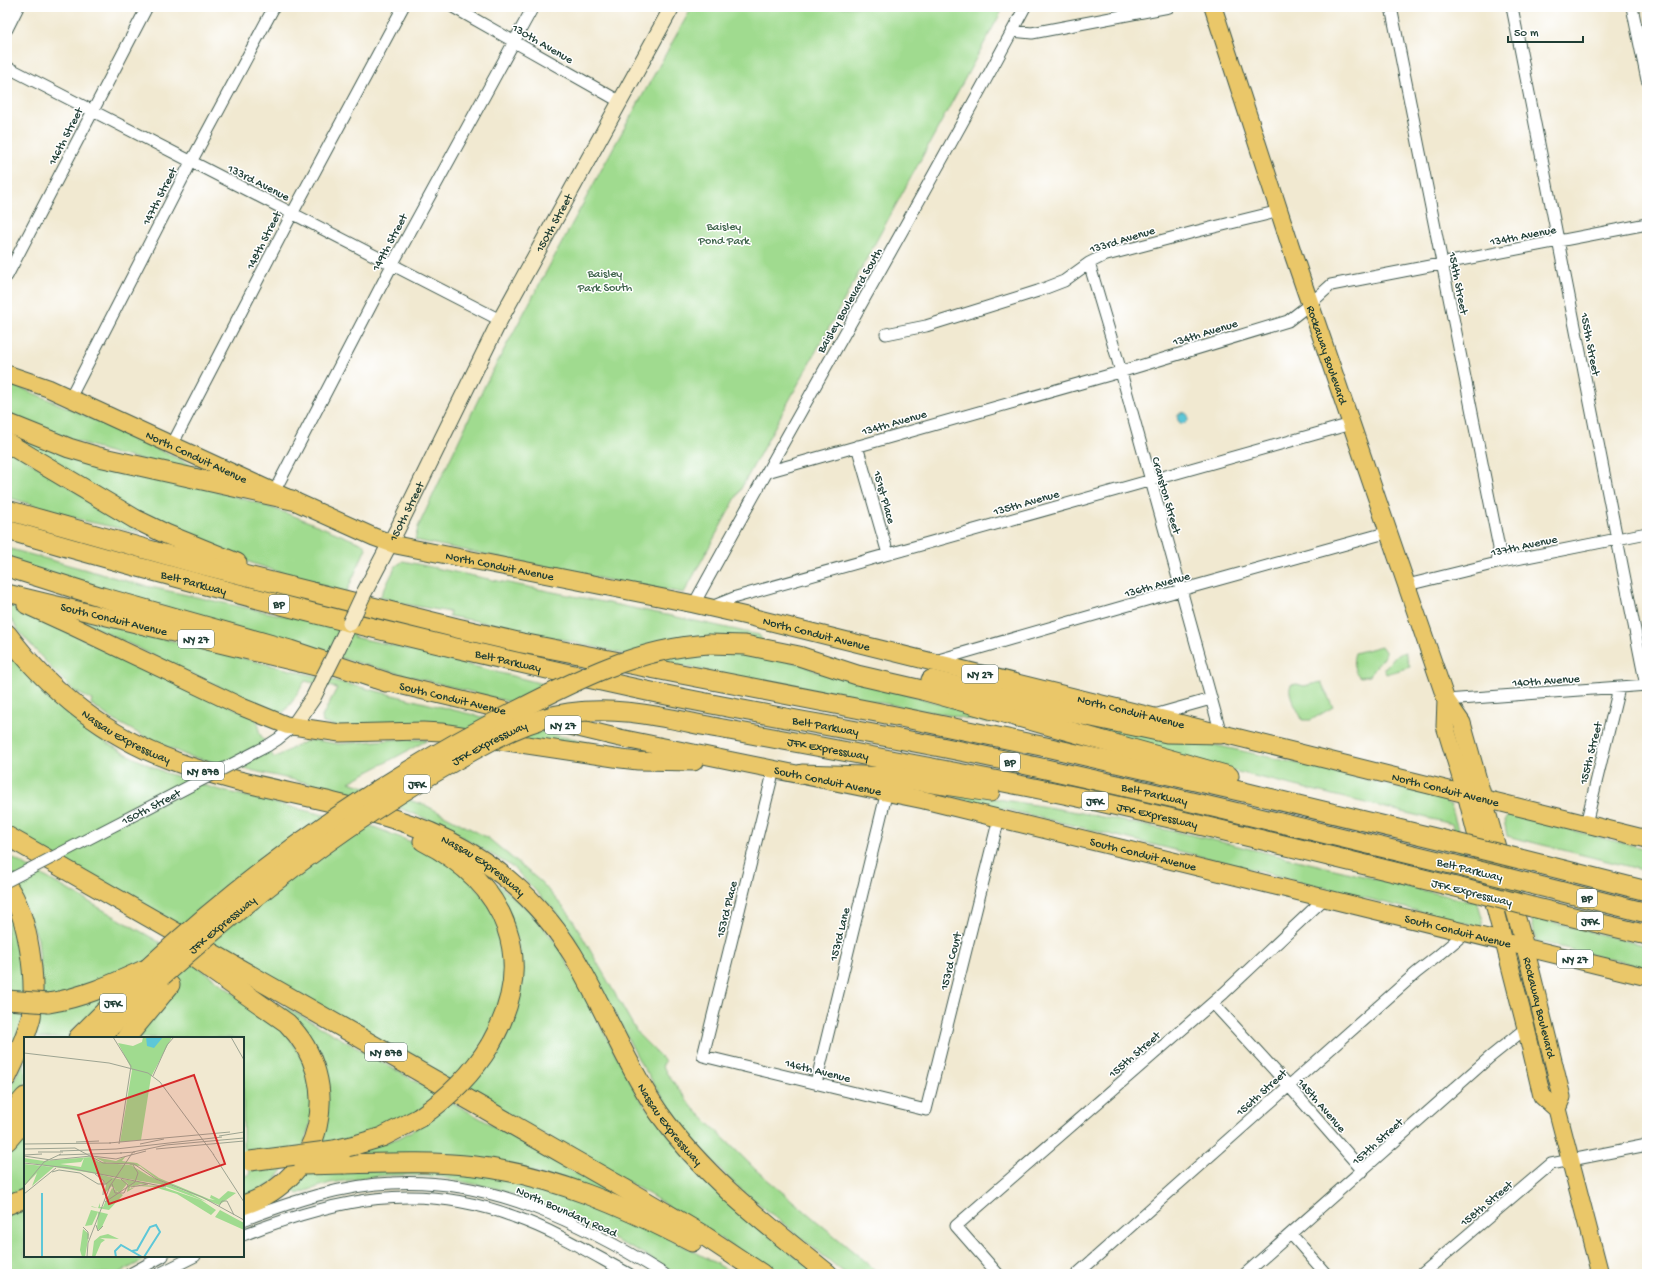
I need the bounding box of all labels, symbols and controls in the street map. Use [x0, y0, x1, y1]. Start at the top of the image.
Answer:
scale bar [1508, 18, 1583, 44]
street label: 130th Avenue [508, 21, 576, 68]
text: 50 m [1514, 27, 1539, 41]
street label: 146th Street [46, 105, 88, 169]
street label: 133rd Avenue [224, 162, 292, 206]
street label: 147th Street [140, 165, 182, 229]
street label: 150th Street [533, 191, 577, 256]
street label: 148th Street [244, 209, 286, 273]
street label: 149th Street [369, 211, 412, 275]
park label: Baisley Pond Park [697, 221, 751, 249]
street label: 133rd Avenue [1087, 224, 1158, 258]
street label: 134th Avenue [1488, 224, 1558, 250]
street label: Baisley Boulevard South [814, 245, 887, 357]
street label: 154th Street [1444, 250, 1470, 317]
park label: Baisley Park South [577, 268, 633, 296]
street label: Rockaway Boulevard [1302, 304, 1349, 407]
street label: 155th Street [1576, 311, 1602, 378]
street label: 134th Avenue [1171, 317, 1240, 351]
street label: 134th Avenue [859, 408, 929, 440]
street label: North Conduit Avenue [143, 429, 250, 488]
street label: Cranston Street [1147, 456, 1183, 537]
street label: 151st Place [869, 469, 898, 526]
street label: 150th Street [387, 479, 429, 545]
street label: 135th Avenue [991, 488, 1062, 520]
street label: 137th Avenue [1489, 533, 1560, 561]
street label: North Conduit Avenue [444, 550, 556, 585]
street label: Belt Parkway [158, 568, 228, 600]
street label: 136th Avenue [1122, 570, 1193, 602]
road number: BP [269, 595, 289, 613]
street label: South Conduit Avenue [59, 601, 169, 640]
street label: North Conduit Avenue [761, 615, 872, 655]
road number: NY 27 [178, 630, 214, 648]
street label: Belt Parkway [472, 648, 542, 677]
road number: NY 27 [962, 665, 998, 683]
street label: 140th Avenue [1511, 673, 1581, 691]
street label: South Conduit Avenue [398, 680, 508, 720]
street label: North Conduit Avenue [1075, 693, 1187, 733]
street label: Nassau Expressway [78, 708, 172, 768]
street label: Belt Parkway [790, 714, 860, 740]
road number: NY 27 [545, 716, 581, 734]
street label: JFK Expressway [450, 720, 530, 770]
street label: 155th Street [1577, 720, 1607, 787]
street label: JFK Expressway [786, 736, 870, 765]
road number: BP [1000, 753, 1020, 771]
road number: NY 878 [182, 762, 224, 780]
street label: South Conduit Avenue [772, 765, 883, 800]
street label: North Conduit Avenue [1390, 771, 1501, 811]
road number: JFK [404, 775, 430, 793]
street label: Belt Parkway [1119, 781, 1189, 810]
street label: 150th Street [119, 787, 184, 830]
road number: JFK [1082, 792, 1108, 810]
street label: JFK Expressway [1115, 801, 1199, 833]
street label: Nassau Expressway [438, 833, 527, 900]
street label: South Conduit Avenue [1088, 836, 1198, 876]
street label: Belt Parkway [1434, 856, 1504, 886]
street label: JFK Expressway [1430, 877, 1513, 911]
street label: 153rd Place [714, 879, 742, 940]
road number: BP [1577, 889, 1597, 907]
street label: JFK Expressway [187, 894, 259, 958]
street label: 153rd Lane [827, 906, 855, 964]
road number: JFK [1577, 912, 1603, 930]
street label: South Conduit Avenue [1403, 913, 1513, 953]
street label: 153rd Court [938, 930, 966, 993]
road number: NY 27 [1557, 950, 1593, 968]
street label: Rockaway Boulevard [1519, 956, 1557, 1061]
road number: JFK [100, 994, 126, 1012]
street label: 155th Street [1106, 1029, 1165, 1082]
inset map [24, 1037, 244, 1257]
road number: NY 878 [365, 1043, 407, 1061]
street label: 146th Avenue [782, 1057, 852, 1087]
street label: 156th Street [1233, 1066, 1291, 1121]
street label: 145th Avenue [1293, 1076, 1348, 1137]
street label: Nassau Expressway [633, 1082, 704, 1170]
street label: 157th Street [1349, 1115, 1407, 1170]
street label: 158th Street [1458, 1178, 1517, 1231]
street label: North Boundary Road [514, 1184, 620, 1242]

